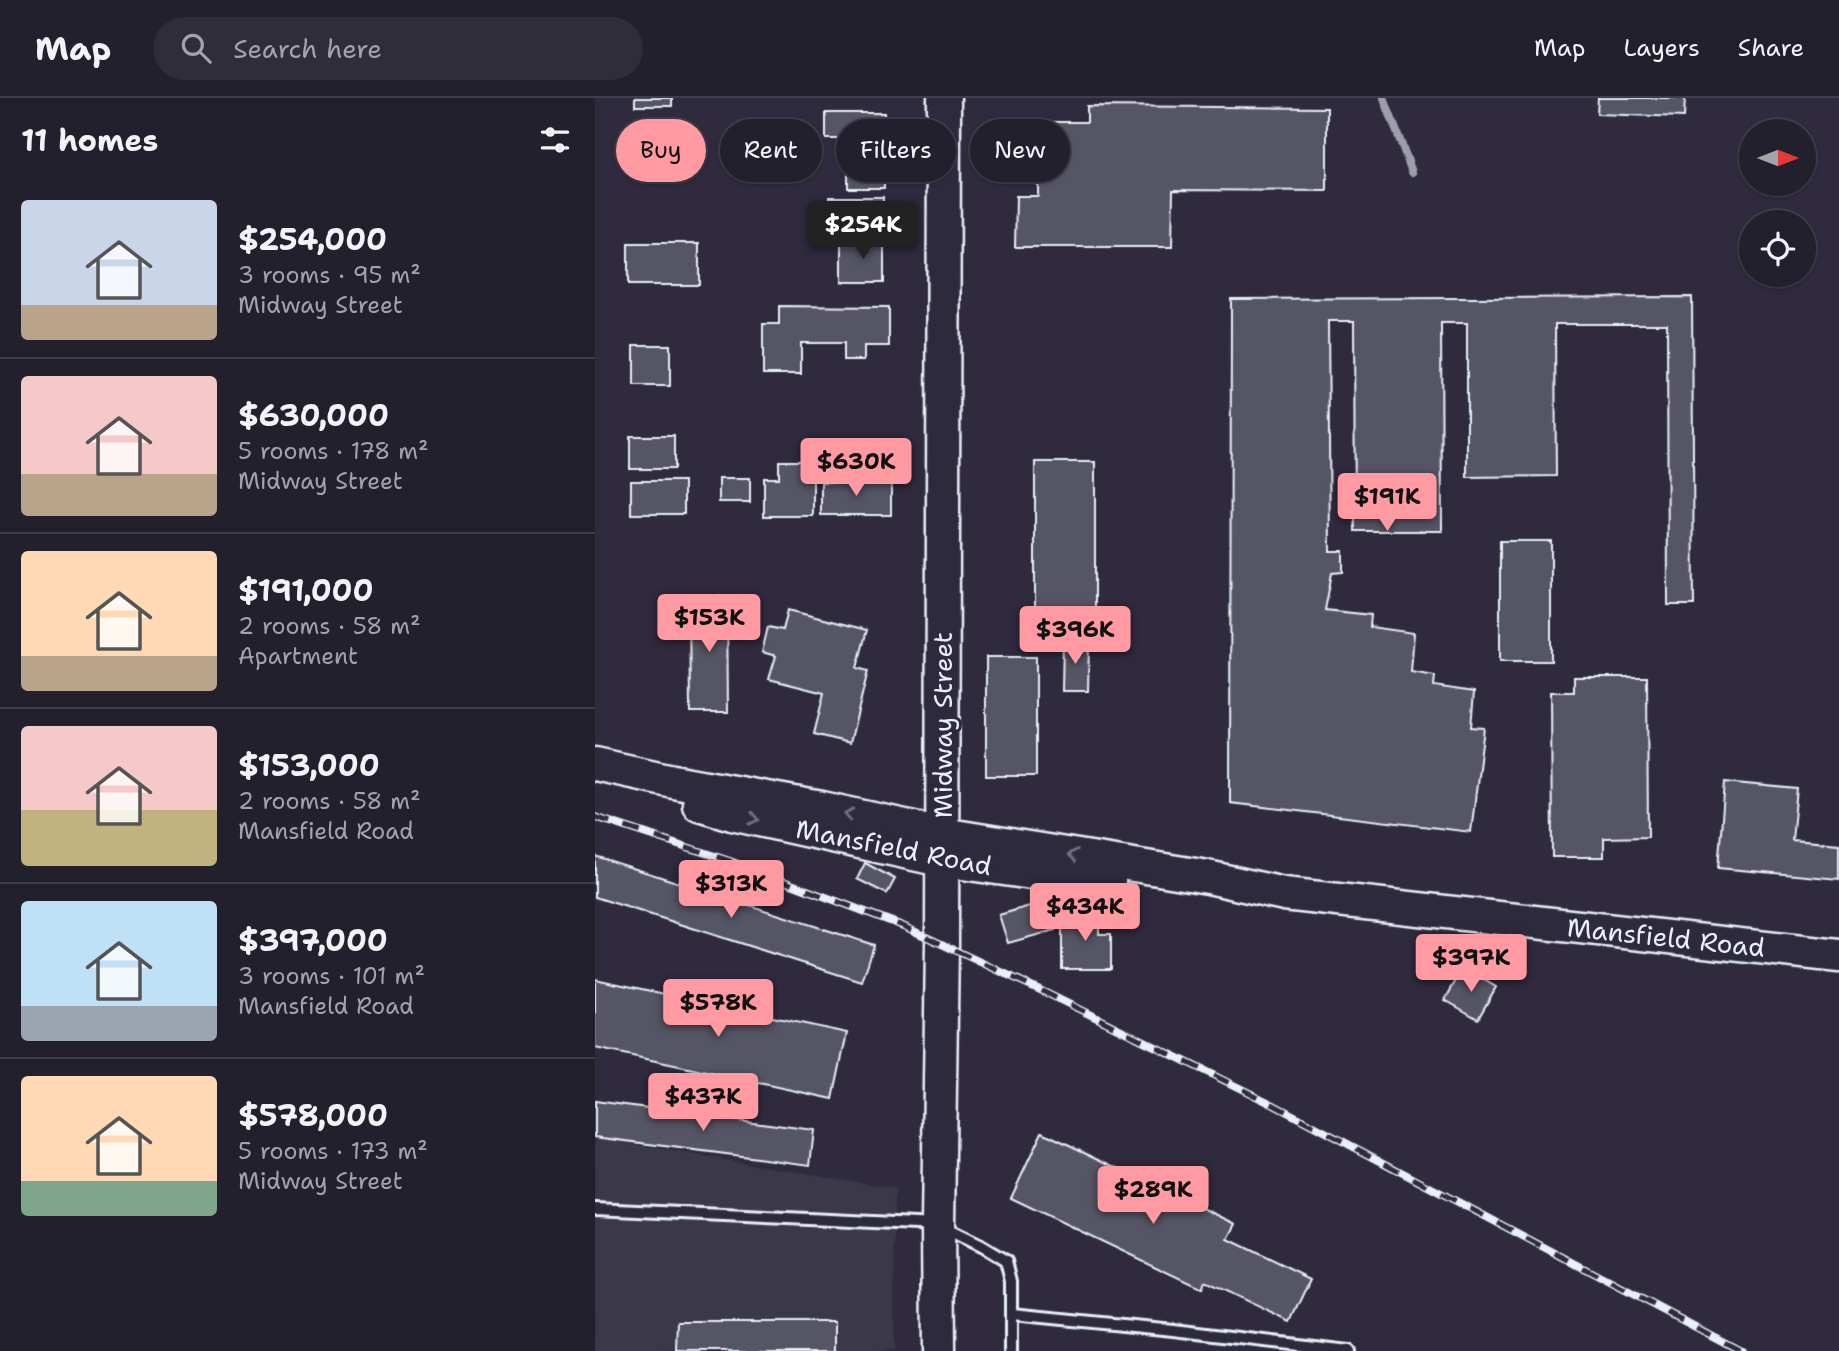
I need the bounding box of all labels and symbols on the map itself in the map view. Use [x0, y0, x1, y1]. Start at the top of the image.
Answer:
north arrow [1739, 119, 1817, 196]
pin: $254K [814, 202, 912, 261]
pin: $630K [807, 438, 905, 498]
pin: $191K [1338, 474, 1436, 533]
pin: $153K [660, 594, 758, 654]
pin: $396K [1026, 606, 1124, 666]
street label: Midway Street [925, 632, 960, 818]
one-way arrow [843, 807, 855, 822]
one-way arrow [748, 810, 760, 825]
street label: Mansfield Road [793, 811, 995, 883]
one-way arrow [1067, 848, 1078, 863]
pin: $313K [682, 860, 780, 920]
pin: $434K [1036, 884, 1134, 943]
street label: Mansfield Road [1565, 909, 1767, 965]
pin: $397K [1422, 934, 1520, 994]
pin: $578K [669, 979, 767, 1039]
pin: $437K [654, 1074, 752, 1133]
pin: $289K [1104, 1166, 1202, 1226]

